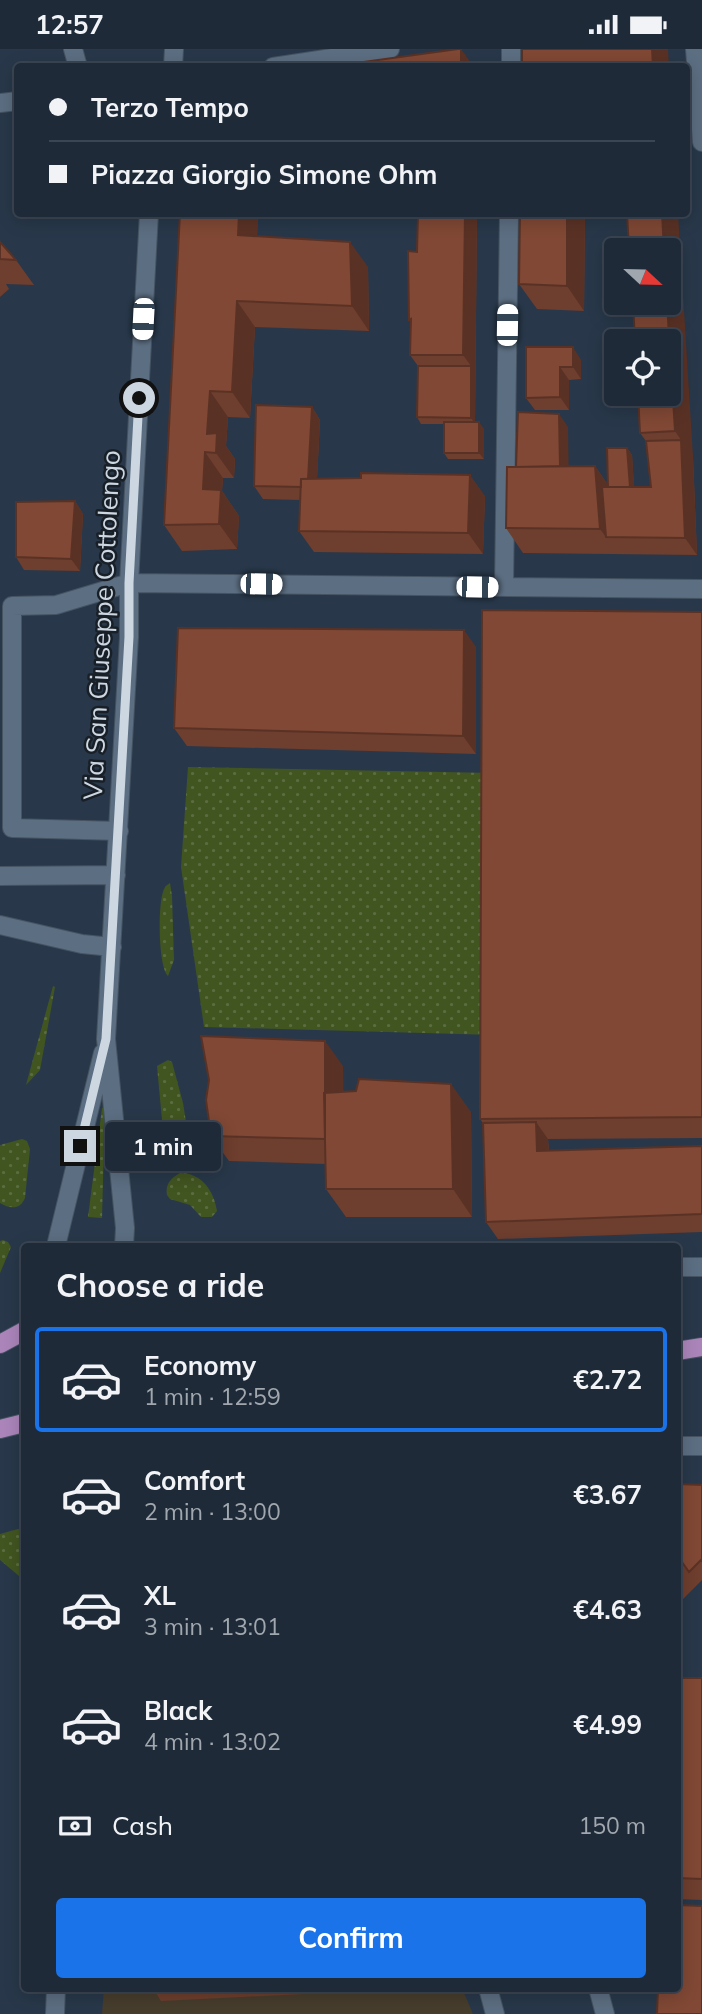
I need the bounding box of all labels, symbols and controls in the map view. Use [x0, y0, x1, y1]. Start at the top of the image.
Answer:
text: 12:57 [35, 8, 104, 41]
text: Terzo Tempo [91, 91, 249, 124]
text: Piazza Giorgio Simone Ohm [91, 158, 437, 191]
north arrow [604, 238, 681, 315]
map controls [604, 238, 681, 406]
car [132, 297, 155, 341]
car [497, 304, 518, 346]
button: locate [604, 329, 681, 406]
route start [123, 382, 155, 414]
street label: Via San Giuseppe Cottolengo [76, 449, 127, 801]
car [240, 573, 283, 595]
car [456, 576, 499, 598]
callout: 1 min [104, 1121, 220, 1171]
route end [64, 1130, 96, 1162]
text: 1 min [133, 1132, 193, 1161]
text: Choose a ride [56, 1265, 264, 1305]
icon: car [60, 1348, 123, 1411]
text: Economy [144, 1349, 256, 1382]
text: €2.72 [573, 1363, 642, 1396]
text: 1 min · 12:59 [144, 1382, 281, 1411]
icon: car [60, 1463, 123, 1526]
text: Comfort [144, 1464, 245, 1497]
text: €3.67 [573, 1478, 642, 1511]
text: 2 min · 13:00 [144, 1497, 281, 1526]
icon: car [60, 1578, 123, 1641]
text: XL [144, 1579, 176, 1612]
text: €4.63 [573, 1593, 642, 1626]
text: 3 min · 13:01 [144, 1612, 281, 1641]
icon: car [60, 1693, 123, 1756]
text: Black [144, 1694, 212, 1727]
text: €4.99 [573, 1708, 642, 1741]
text: 4 min · 13:02 [144, 1727, 281, 1756]
icon: cash [56, 1807, 94, 1845]
text: Cash [112, 1809, 173, 1842]
text: 150 m [578, 1811, 646, 1840]
button: Confirm [56, 1898, 646, 1978]

